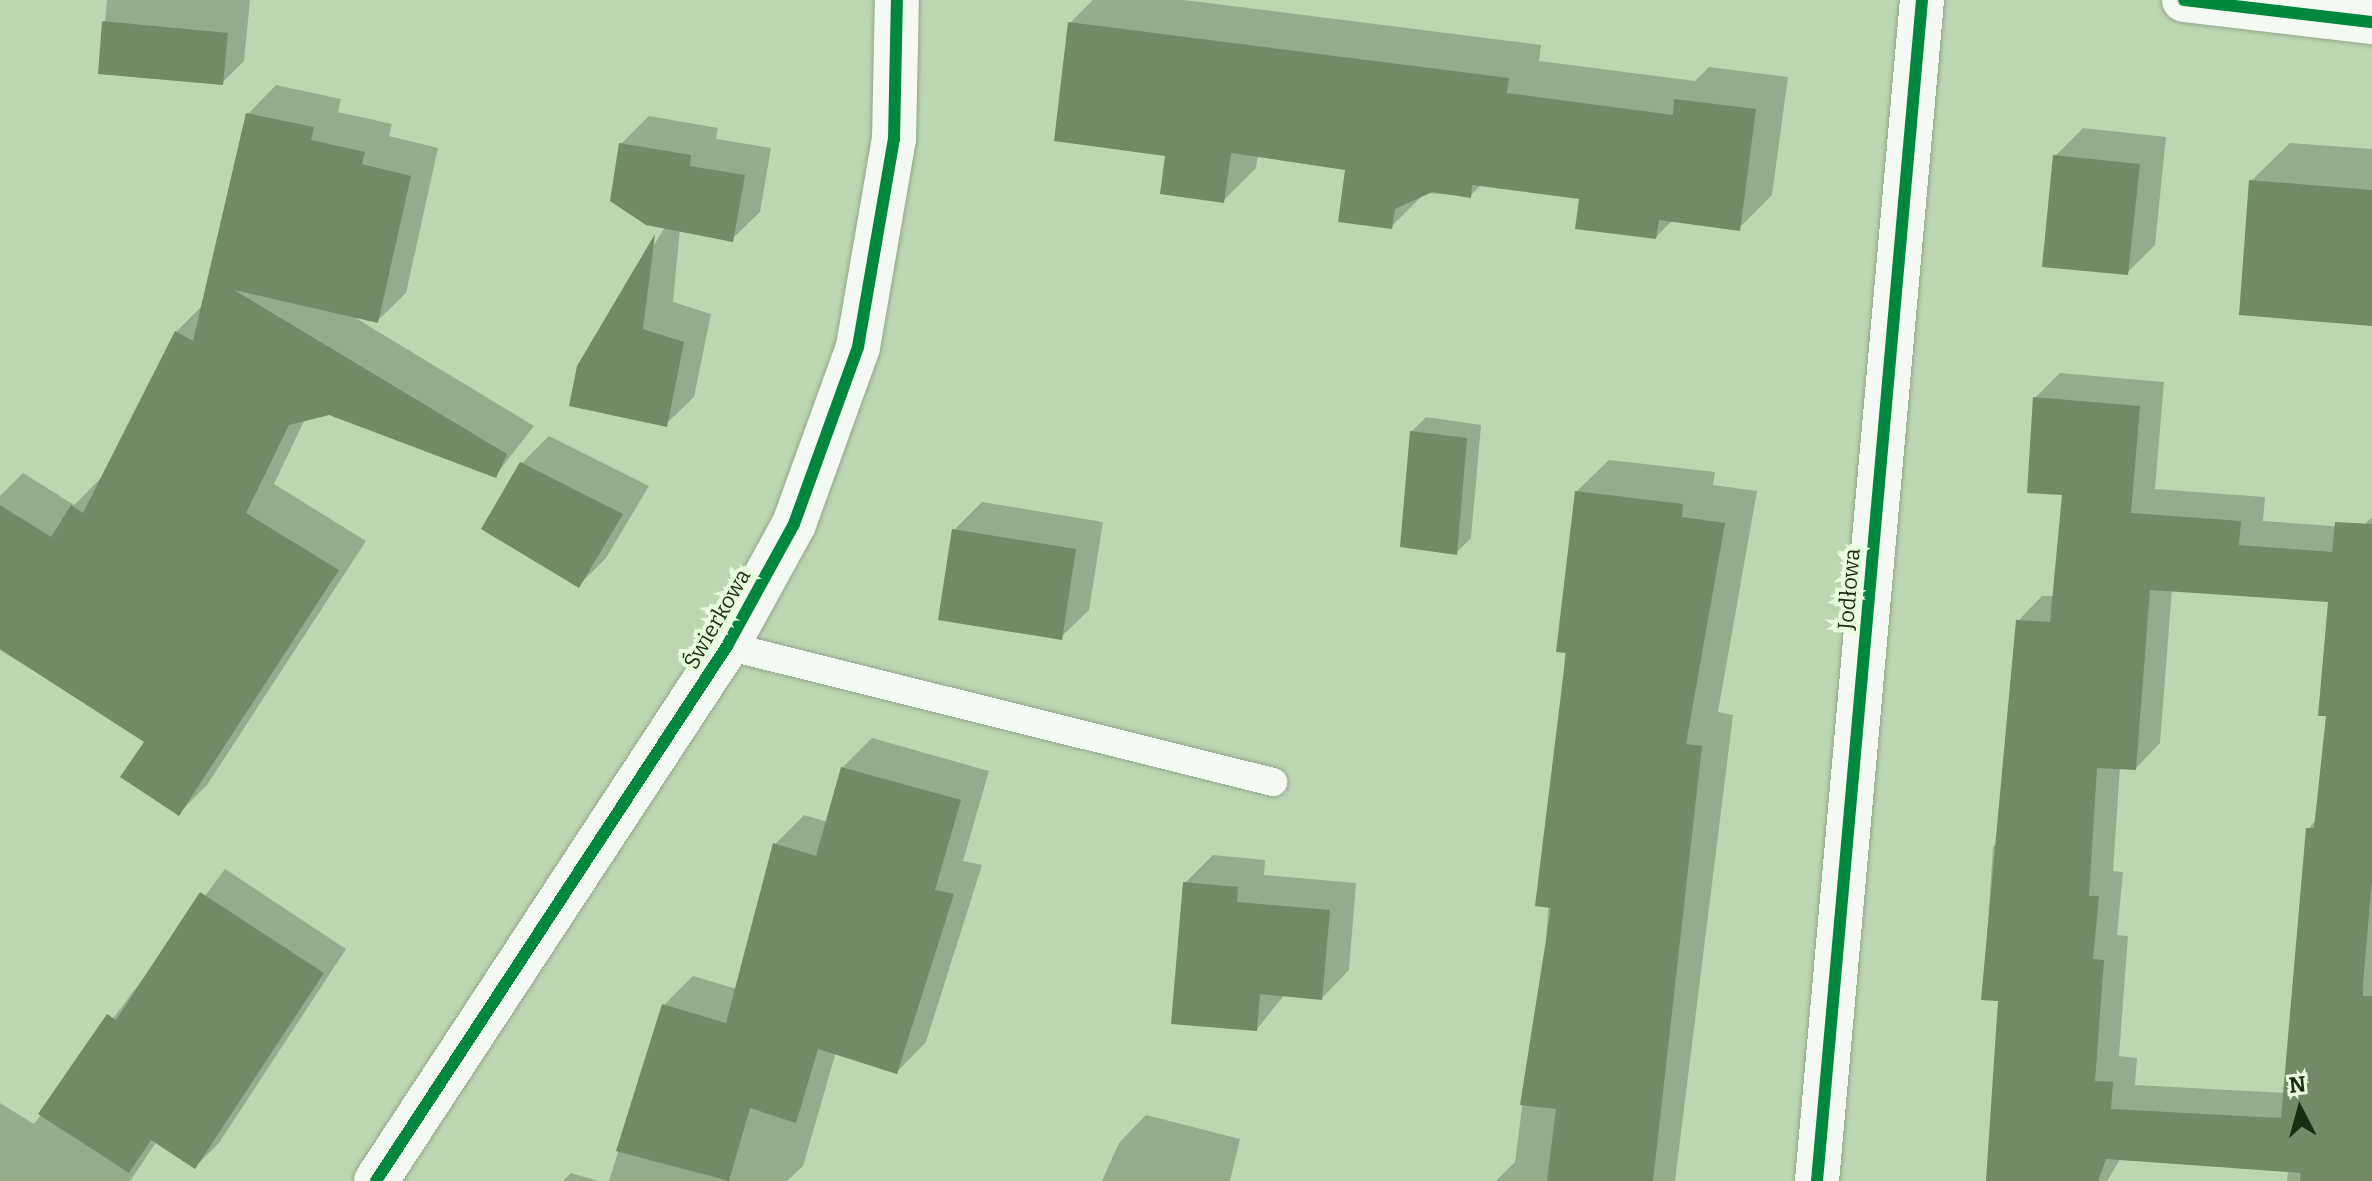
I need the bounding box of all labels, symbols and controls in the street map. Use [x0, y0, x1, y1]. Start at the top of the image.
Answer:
street label: Jodłowa [1832, 547, 1866, 631]
street label: Świerkowa [678, 564, 756, 674]
north arrow [2260, 1069, 2340, 1149]
text: N [2288, 1070, 2307, 1099]

